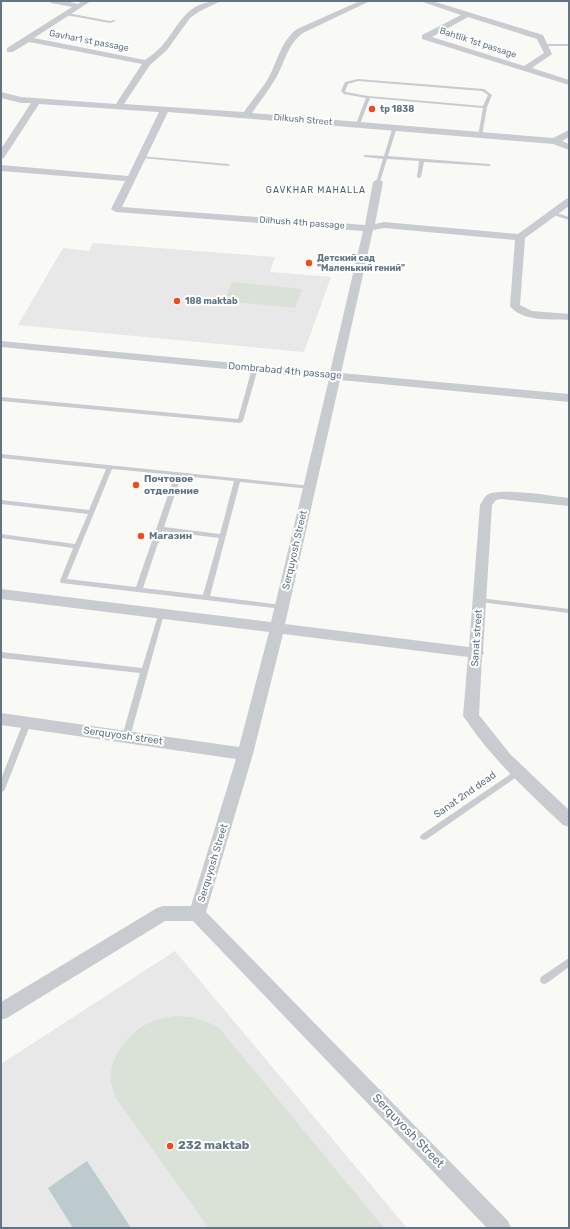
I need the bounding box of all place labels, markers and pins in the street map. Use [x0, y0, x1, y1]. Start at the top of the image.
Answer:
marker: tp 1838 [367, 104, 377, 114]
place label: tp 1838 [380, 104, 414, 114]
place label: Детский сад "Маленький гений" [317, 253, 405, 274]
marker: Детский сад "Маленький гений" [304, 258, 314, 268]
marker: 188 maktab [172, 296, 182, 306]
place label: 188 maktab [185, 296, 238, 306]
place label: Почтовое отделение [144, 473, 199, 496]
marker: Почтовое отделение [131, 480, 141, 490]
place label: Магазин [149, 530, 192, 542]
marker: Магазин [136, 531, 146, 541]
place label: 232 maktab [178, 1139, 249, 1153]
marker: 232 maktab [165, 1141, 175, 1151]

